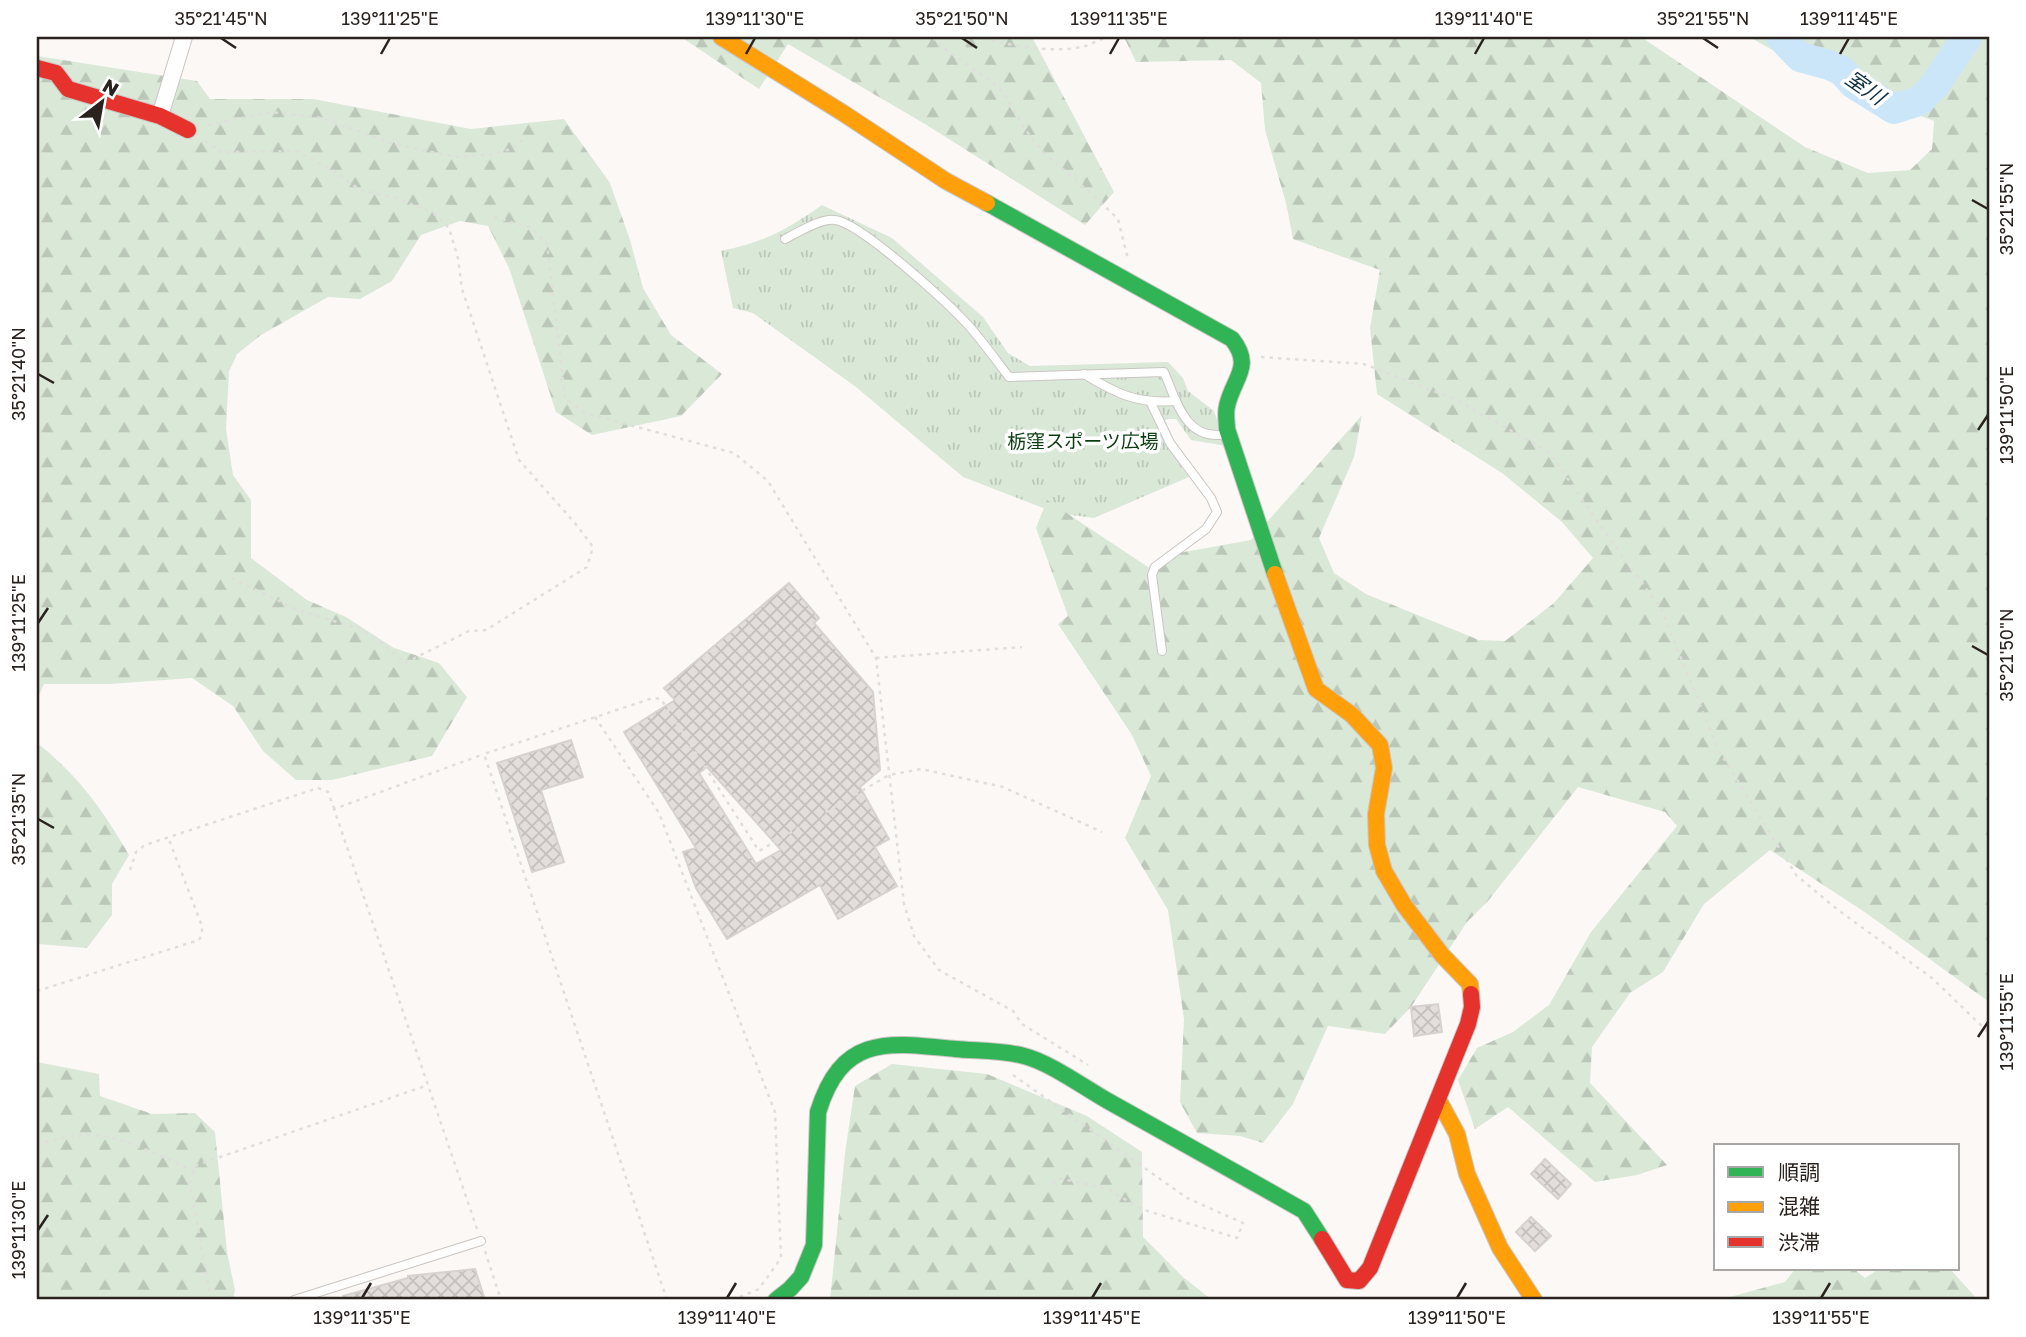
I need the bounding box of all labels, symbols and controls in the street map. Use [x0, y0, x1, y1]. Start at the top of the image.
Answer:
text: 35°21'45"N [174, 7, 268, 29]
text: 139°11'25"E [341, 7, 439, 29]
text: 139°11'30"E [706, 7, 804, 29]
text: 35°21'50"N [915, 7, 1009, 29]
text: 139°11'35"E [1070, 7, 1168, 29]
text: 139°11'40"E [1435, 7, 1533, 29]
text: 35°21'55"N [1657, 7, 1749, 29]
text: 139°11'45"E [1800, 7, 1898, 29]
water label: 室川 [1841, 64, 1892, 111]
north arrow [66, 66, 136, 136]
text: N [99, 73, 123, 101]
text: 35°21'55"N [1995, 163, 2017, 255]
text: 35°21'40"N [7, 327, 29, 421]
text: 139°11'50"E [1995, 366, 2017, 464]
park label: 栃窪スポーツ広場 [1007, 429, 1159, 452]
text: 139°11'25"E [7, 574, 29, 672]
text: 35°21'50"N [1995, 608, 2017, 702]
text: 35°21'35"N [7, 773, 29, 865]
text: 139°11'55"E [1995, 973, 2017, 1071]
legend [1714, 1144, 1960, 1270]
text: 順調 [1778, 1159, 1820, 1185]
text: 139°11'30"E [7, 1181, 29, 1279]
text: 混雑 [1778, 1193, 1820, 1219]
text: 渋滞 [1778, 1229, 1820, 1255]
text: 139°11'35"E [313, 1306, 411, 1328]
text: 139°11'40"E [678, 1306, 776, 1328]
text: 139°11'45"E [1043, 1306, 1141, 1328]
text: 139°11'50"E [1408, 1306, 1506, 1328]
text: 139°11'55"E [1772, 1306, 1870, 1328]

